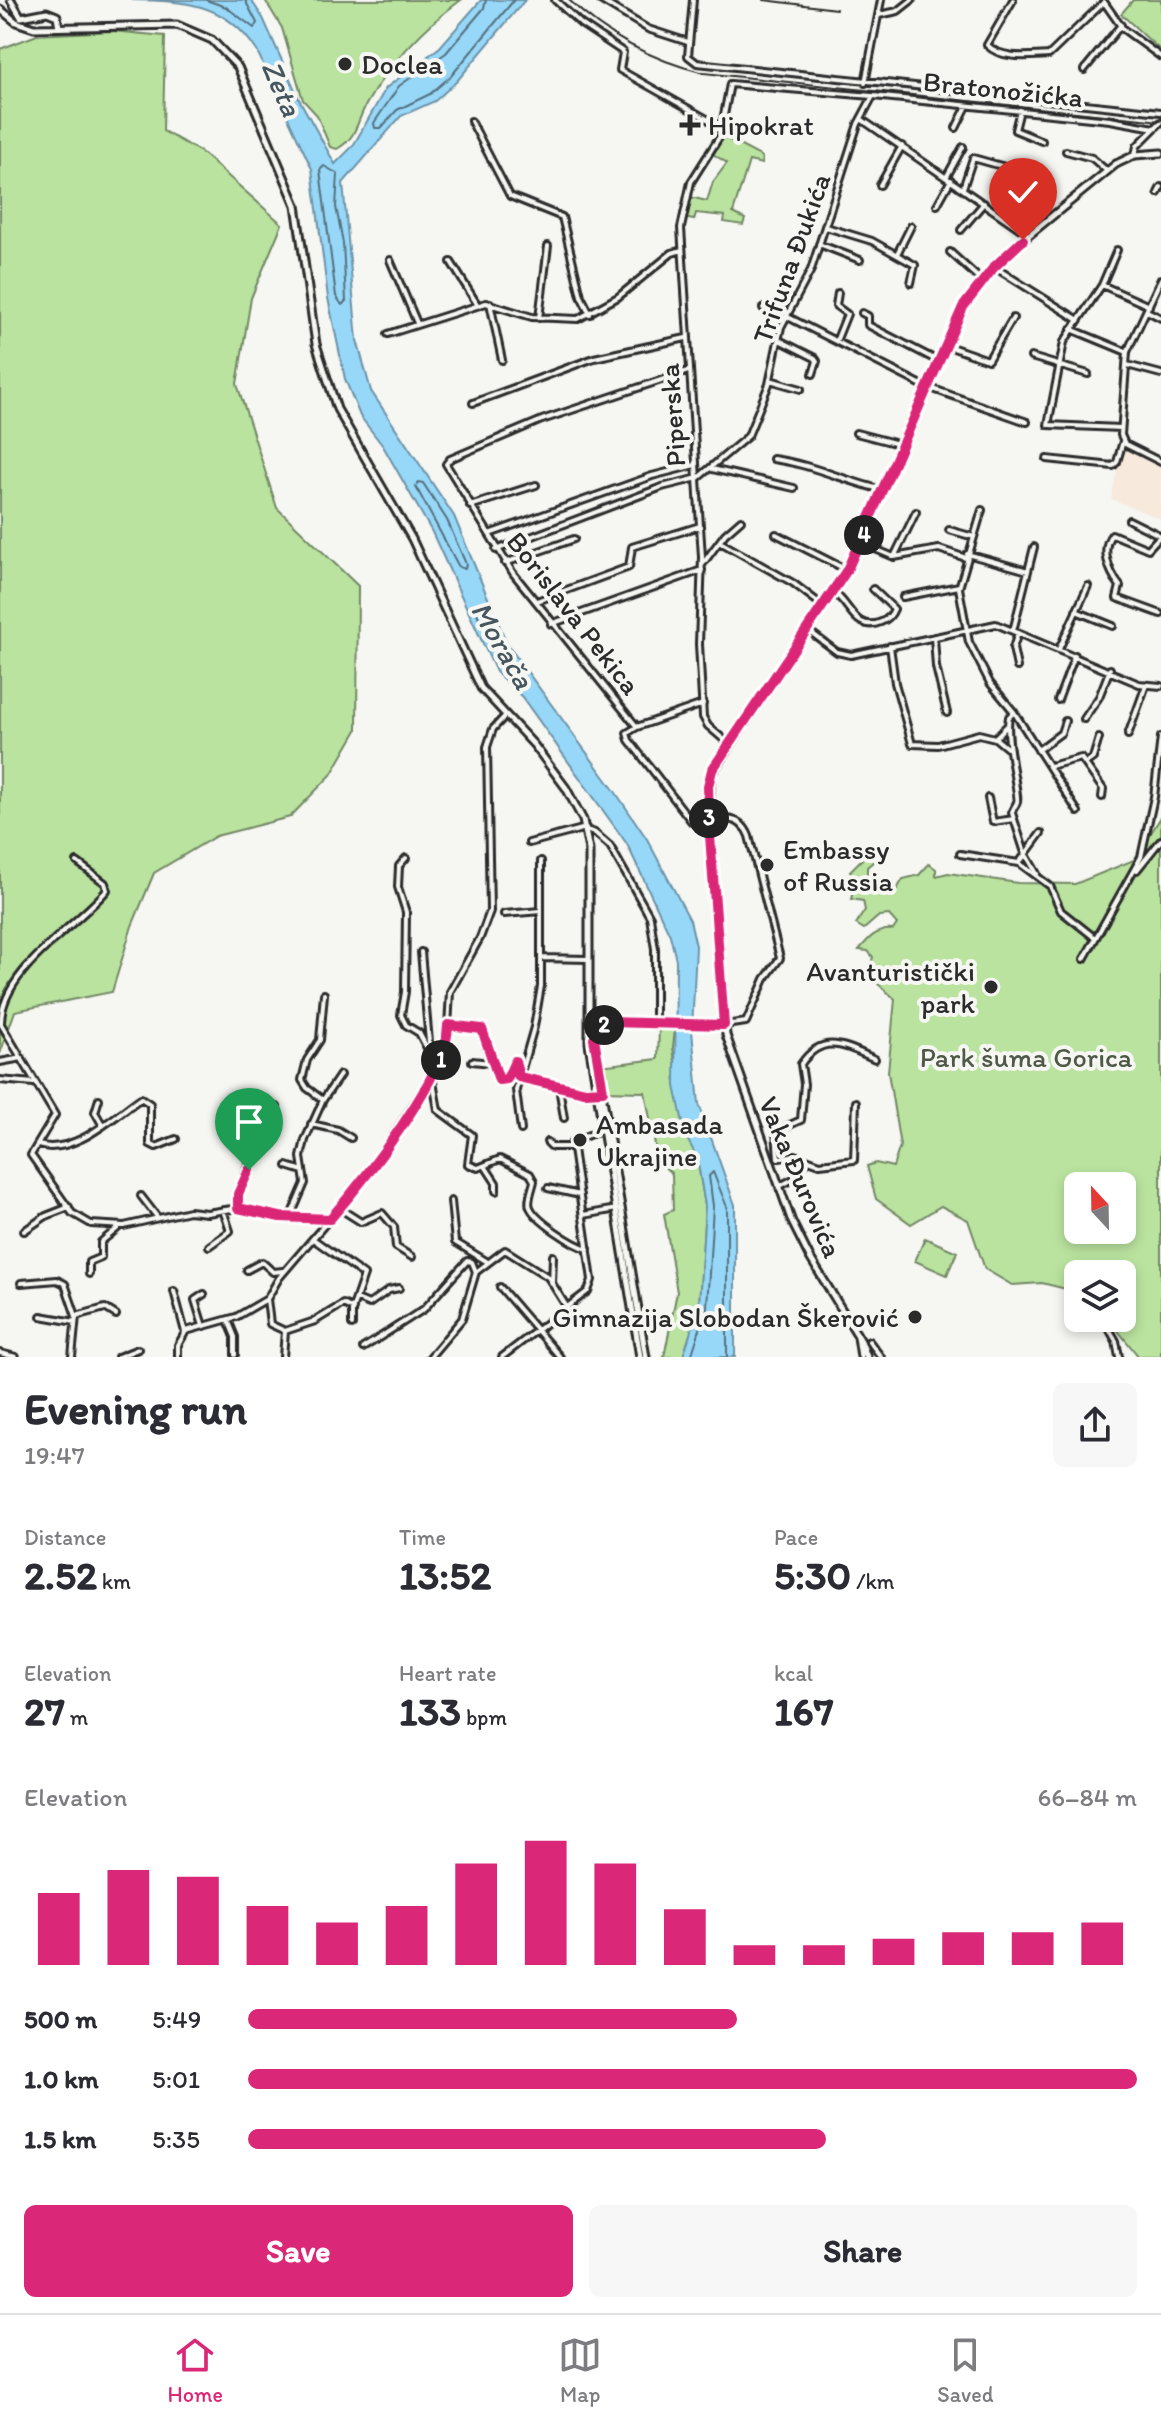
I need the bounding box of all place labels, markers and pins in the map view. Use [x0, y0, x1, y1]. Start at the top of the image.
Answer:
place label: Doclea [361, 47, 443, 81]
marker: Doclea [336, 55, 354, 73]
place label: Hipokrat [708, 108, 814, 142]
marker: Hipokrat [679, 114, 701, 136]
pin [989, 158, 1057, 240]
pin: 4 [844, 515, 884, 555]
pin: 3 [689, 798, 729, 838]
place label: Embassy of Russia [783, 832, 893, 898]
marker: Embassy of Russia [758, 856, 776, 874]
place label: Avanturistički park [806, 954, 976, 1020]
marker: Avanturistički park [982, 978, 1000, 996]
pin: 2 [584, 1005, 624, 1045]
pin: 1 [421, 1040, 461, 1080]
pin [215, 1088, 283, 1170]
place label: Ambasada Ukrajine [596, 1107, 723, 1173]
marker: Ambasada Ukrajine [571, 1131, 589, 1149]
place label: Gimnazija Slobodan Škerović [552, 1300, 899, 1334]
marker: Gimnazija Slobodan Škerović [906, 1308, 924, 1326]

